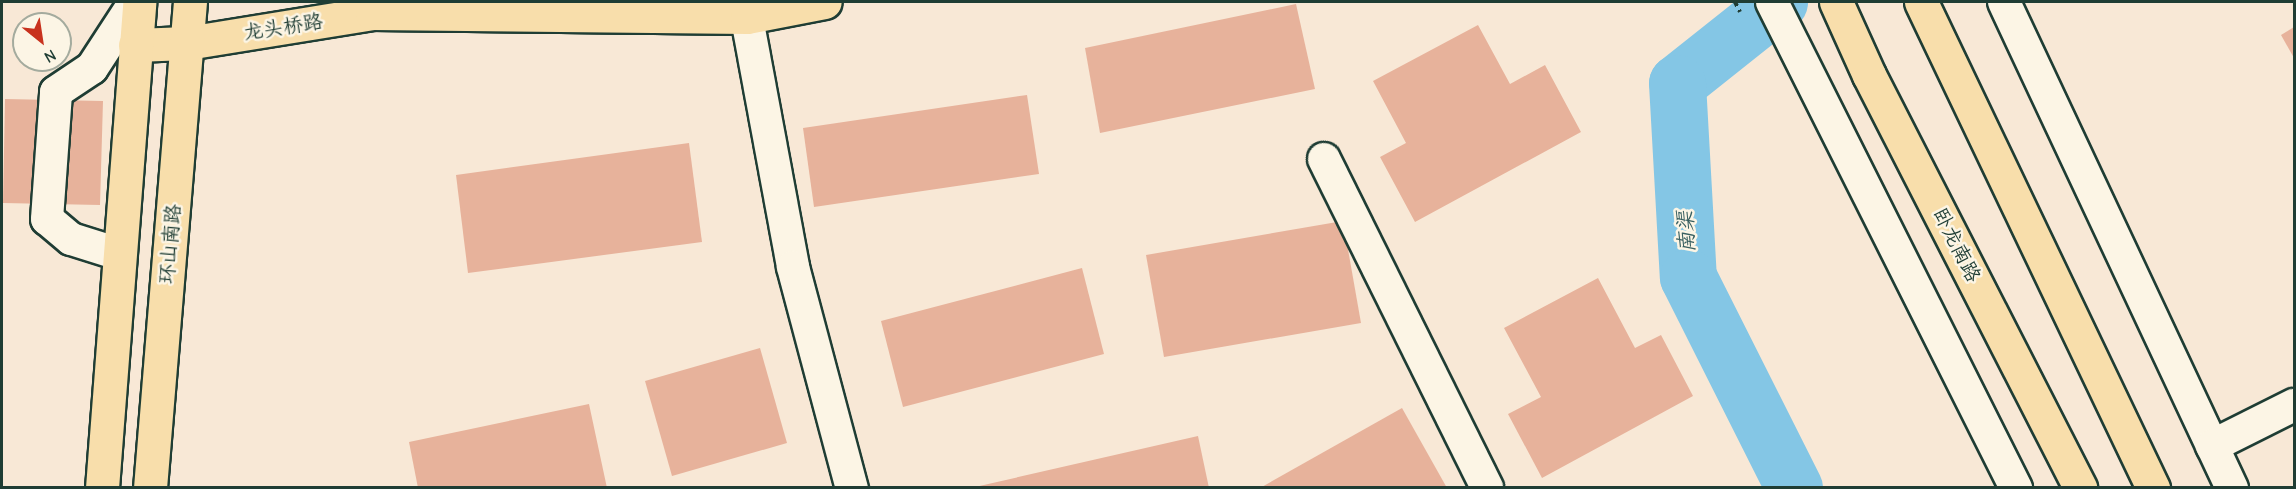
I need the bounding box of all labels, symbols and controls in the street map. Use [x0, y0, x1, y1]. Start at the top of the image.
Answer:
street label: 龙头桥路 [242, 9, 324, 45]
north arrow [12, 12, 72, 72]
text: N [41, 45, 59, 66]
street label: 环山南路 [155, 203, 185, 285]
street label: 卧龙南路 [1928, 204, 1986, 286]
water label: 南渠 [1672, 210, 1700, 254]

